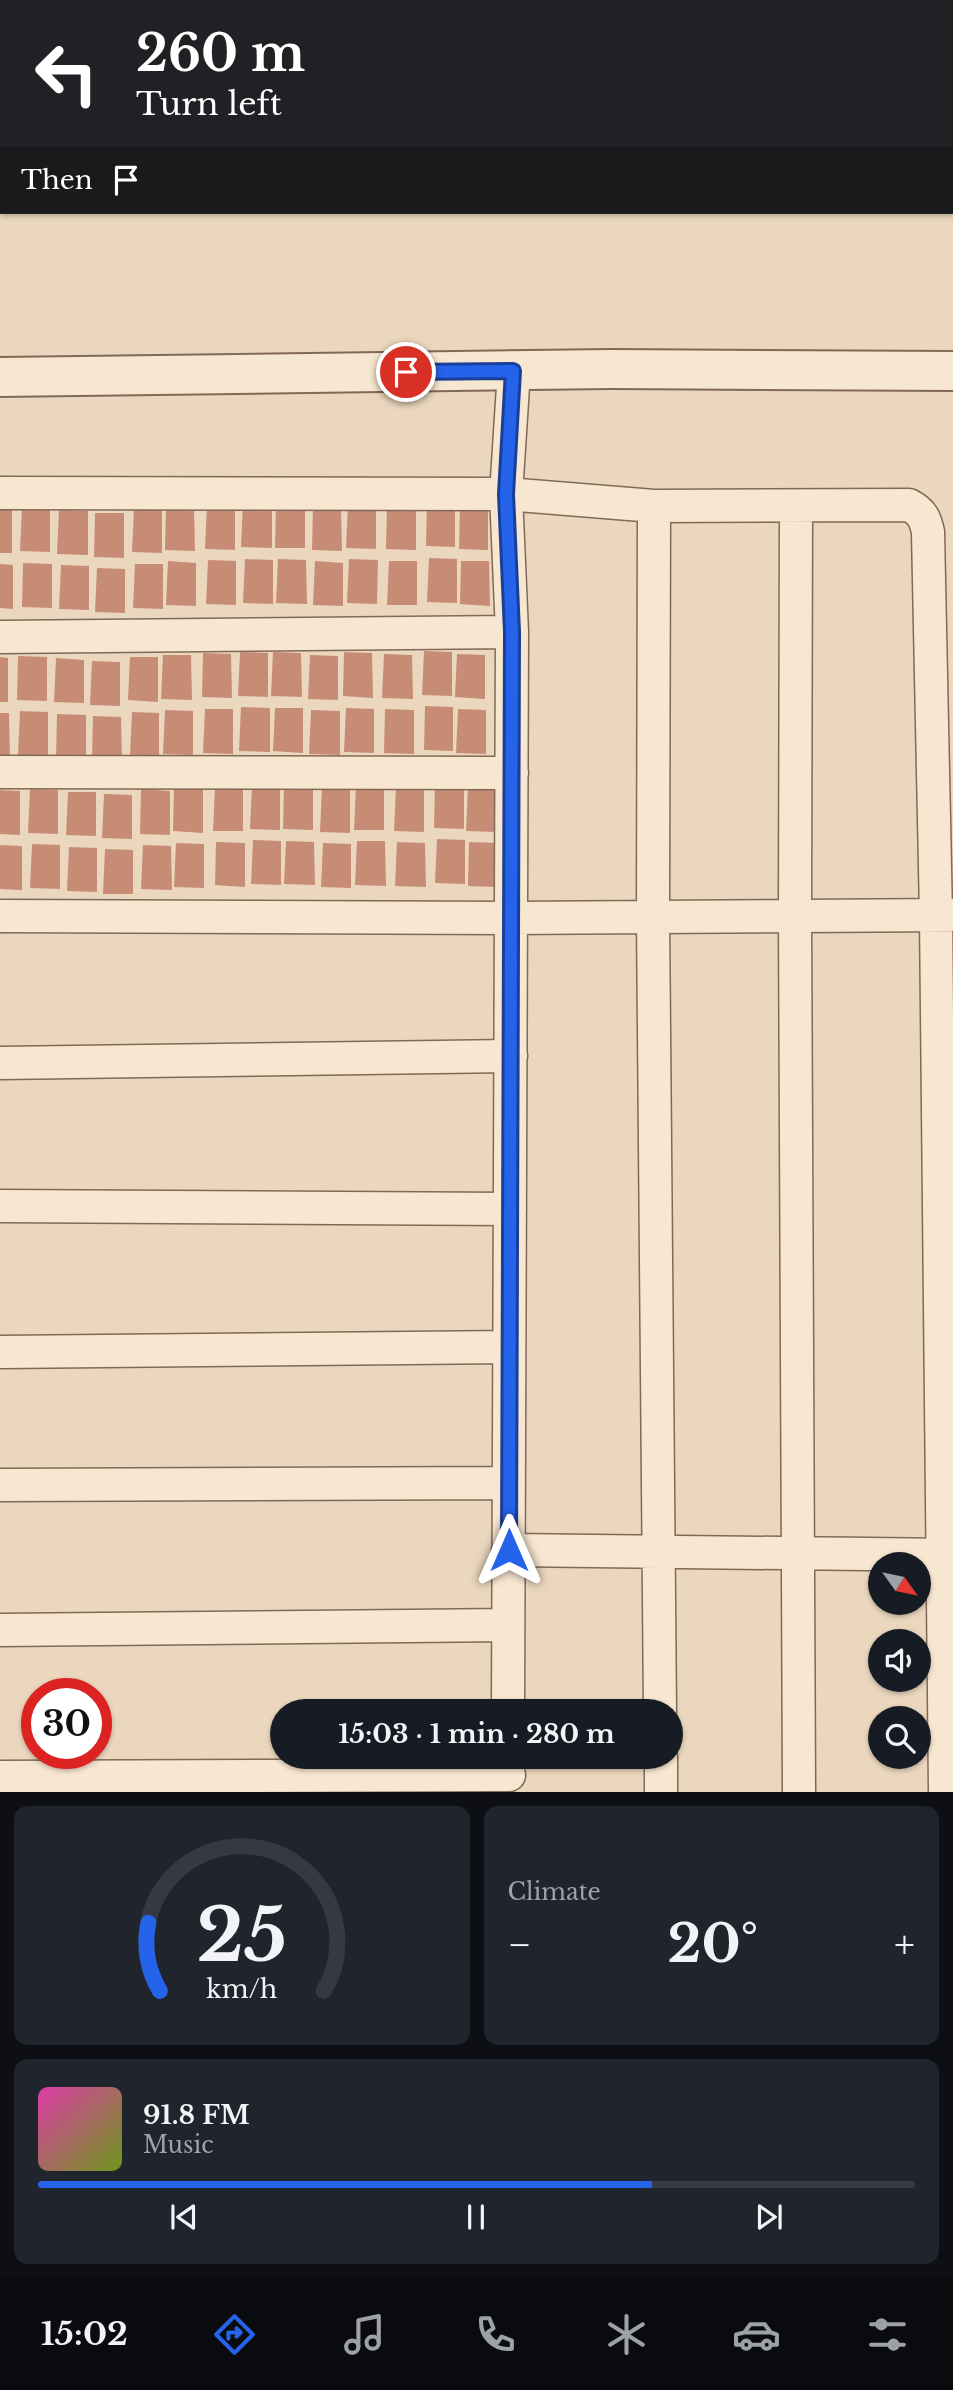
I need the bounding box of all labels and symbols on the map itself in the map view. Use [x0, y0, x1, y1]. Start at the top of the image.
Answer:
pin [376, 342, 436, 402]
position arrow [472, 1513, 546, 1587]
north arrow [868, 1552, 931, 1615]
speed limit sign: 30 [21, 1678, 112, 1769]

